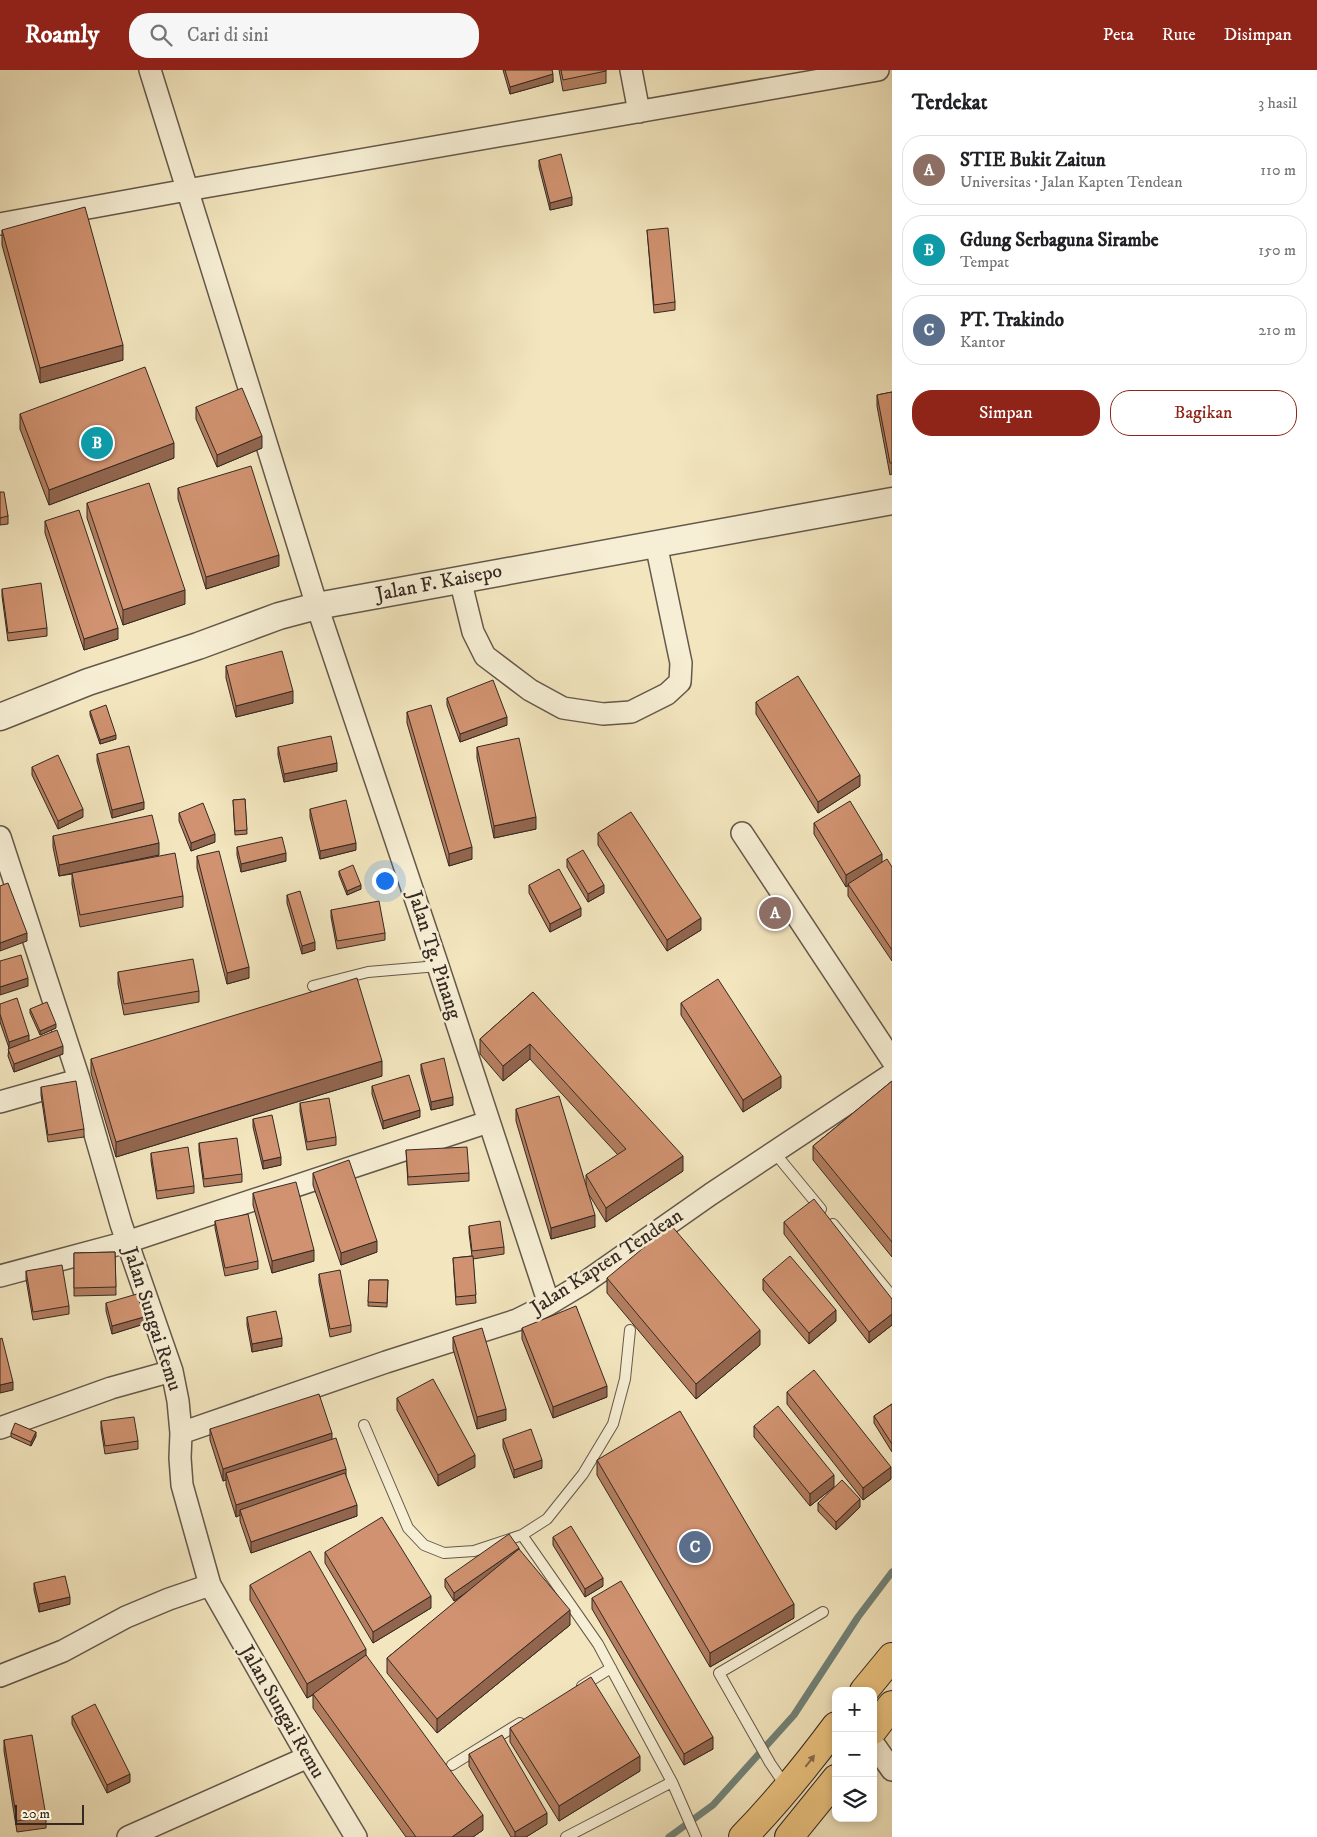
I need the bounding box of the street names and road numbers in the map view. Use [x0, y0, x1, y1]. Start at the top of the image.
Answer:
street label: Jalan F. Kaisepo [372, 559, 504, 608]
street label: Jalan Tg. Pinang [401, 886, 467, 1023]
street label: Jalan Kapten Tendean [525, 1203, 688, 1322]
street label: Jalan Sungai Remu [116, 1242, 187, 1394]
street label: Jalan Sungai Remu [233, 1639, 330, 1783]

